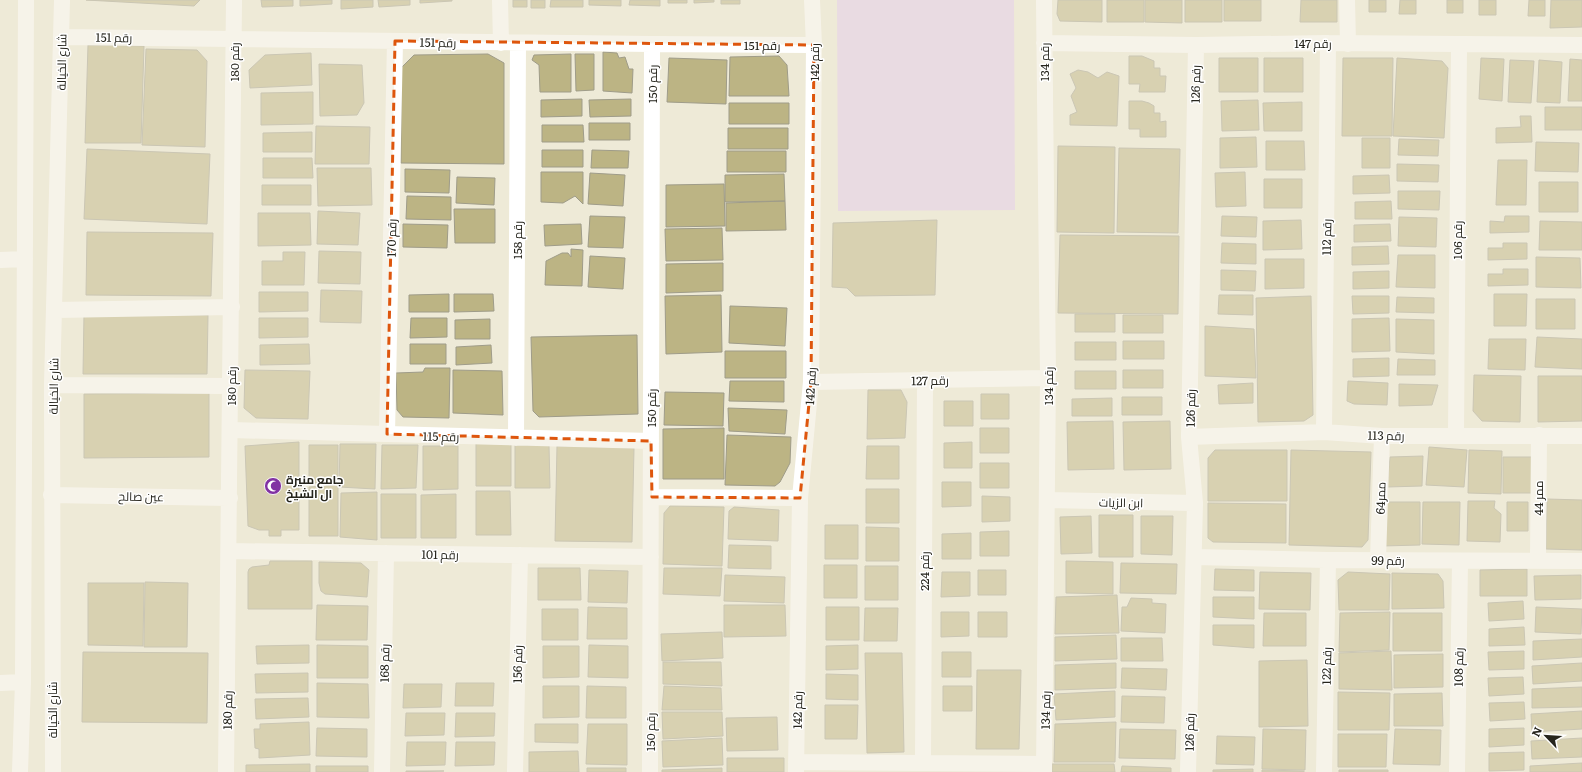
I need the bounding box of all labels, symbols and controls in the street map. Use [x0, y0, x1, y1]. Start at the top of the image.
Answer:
street label: رقم 151 [96, 28, 132, 46]
street label: شارع الخيالة [52, 33, 70, 91]
street label: رقم 151 [420, 33, 456, 51]
street label: رقم 147 [1294, 34, 1332, 52]
street label: رقم 151 [744, 36, 780, 54]
street label: رقم 180 [225, 42, 243, 82]
street label: رقم 142 [805, 43, 823, 81]
street label: رقم 134 [1035, 43, 1053, 81]
street label: رقم 150 [643, 65, 661, 103]
street label: رقم 126 [1186, 65, 1204, 103]
street label: رقم 170 [382, 219, 400, 257]
street label: رقم 112 [1317, 219, 1335, 255]
street label: رقم 106 [1448, 220, 1466, 260]
street label: رقم 158 [508, 221, 526, 259]
street label: شارع الخيالة [44, 357, 62, 415]
street label: رقم 180 [222, 366, 240, 406]
street label: رقم 142 [800, 367, 820, 405]
street label: رقم 134 [1039, 367, 1057, 405]
street label: رقم 127 [911, 371, 949, 389]
street label: رقم 150 [642, 389, 660, 427]
street label: رقم 126 [1181, 389, 1199, 427]
street label: رقم 113 [1367, 426, 1405, 444]
street label: رقم 115 [423, 427, 459, 445]
place label: جامع منيرة ال الشيخ [286, 470, 344, 503]
mosque icon: جامع منيرة ال الشيخ [263, 476, 283, 496]
street label: ممر 44 [1529, 480, 1547, 516]
street label: ممر64 [1370, 481, 1390, 515]
street label: عين صالح [118, 487, 164, 505]
street label: ابن الزيات [1099, 493, 1143, 511]
street label: رقم 101 [421, 545, 459, 563]
street label: رقم 224 [915, 551, 933, 591]
street label: رقم 99 [1371, 551, 1405, 569]
street label: رقم 168 [375, 643, 393, 683]
street label: رقم 156 [508, 645, 526, 683]
street label: رقم 122 [1317, 647, 1335, 685]
street label: رقم 108 [1449, 647, 1467, 687]
street label: شارع الخيالة [43, 682, 61, 738]
street label: رقم 180 [218, 690, 236, 730]
street label: رقم 134 [1036, 690, 1054, 730]
street label: رقم 142 [788, 691, 806, 729]
street label: رقم 150 [641, 713, 659, 751]
street label: رقم 126 [1180, 713, 1198, 751]
north arrow [1526, 716, 1566, 756]
text: N [1527, 724, 1545, 739]

